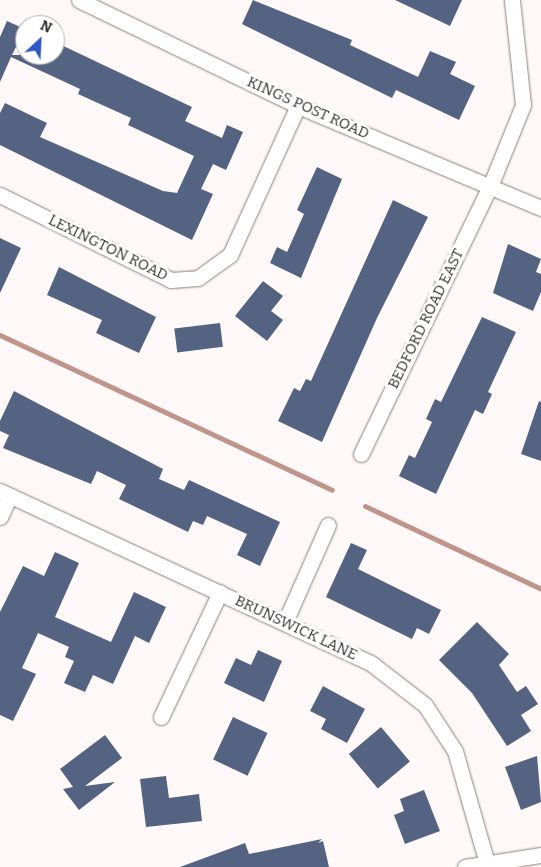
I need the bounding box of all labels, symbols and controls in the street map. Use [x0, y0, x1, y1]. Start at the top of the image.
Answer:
north arrow [15, 15, 65, 65]
text: N [38, 17, 55, 37]
street label: KINGS POST ROAD [244, 73, 372, 143]
street label: LEXINGTON ROAD [45, 211, 171, 285]
street label: BEDFORD ROAD EAST [384, 246, 468, 392]
street label: BRUNSWICK LANE [232, 592, 360, 664]

